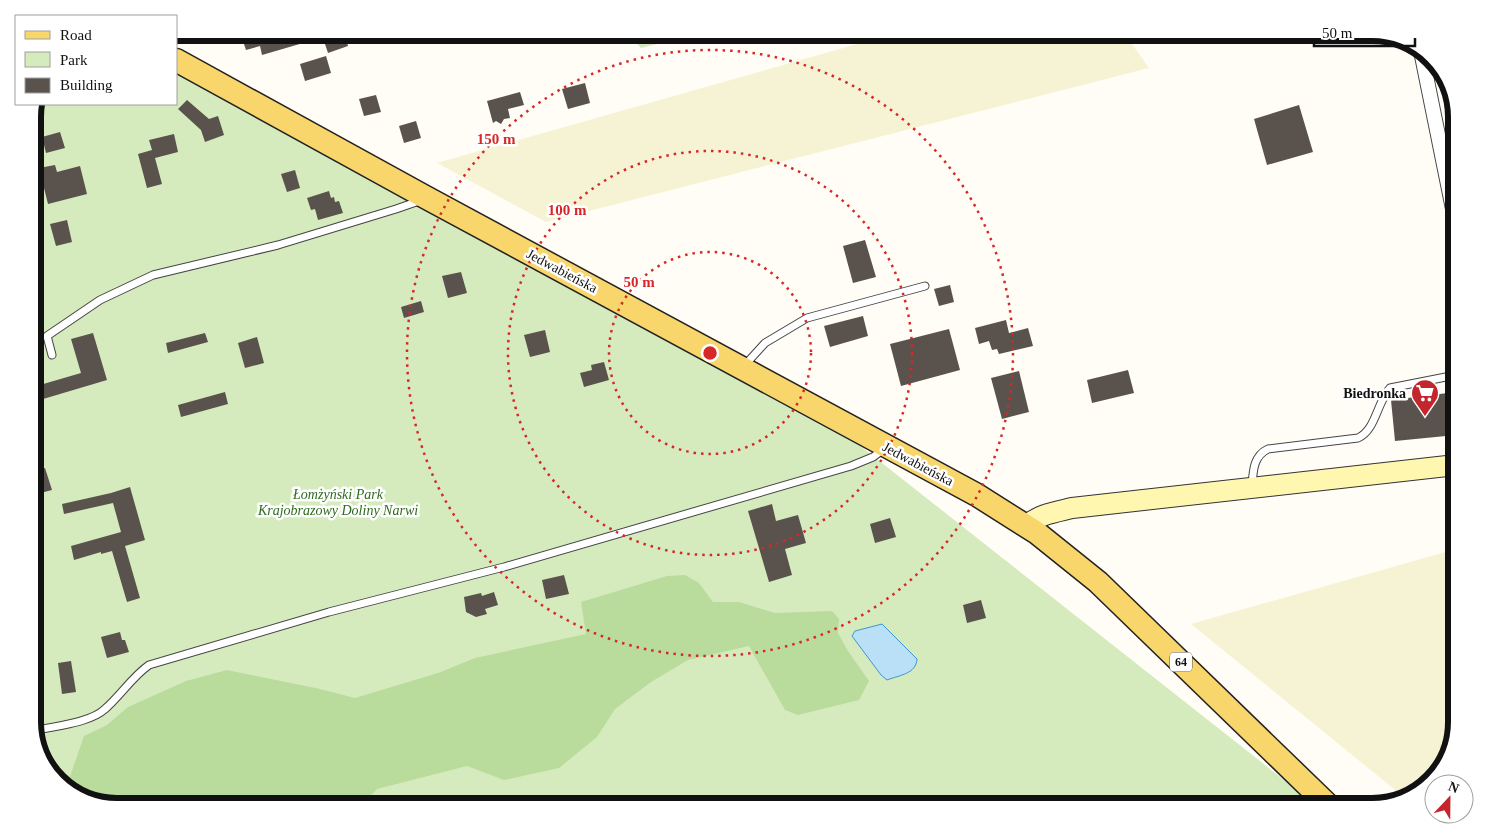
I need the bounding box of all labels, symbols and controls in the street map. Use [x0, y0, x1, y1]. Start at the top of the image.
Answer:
legend [15, 15, 178, 105]
scale bar [1314, 15, 1415, 47]
text: 50 m [1322, 25, 1353, 41]
text: Road [60, 27, 92, 43]
text: Park [60, 52, 88, 68]
text: Building [60, 77, 113, 93]
text: 150 m [477, 131, 516, 147]
text: 100 m [548, 202, 587, 218]
street label: Jedwabieńska [524, 246, 601, 296]
text: 50 m [623, 274, 655, 290]
centre of rings [701, 344, 719, 362]
supermarket icon: Biedronka [1410, 378, 1440, 417]
place label: Biedronka [1343, 386, 1406, 401]
street label: Jedwabieńska [880, 439, 957, 489]
park label: Łomżyński Park Krajobrazowy Doliny Narwi [257, 487, 418, 518]
road number: 64 [1170, 652, 1192, 672]
north arrow [1424, 774, 1474, 824]
text: N [1446, 779, 1461, 796]

